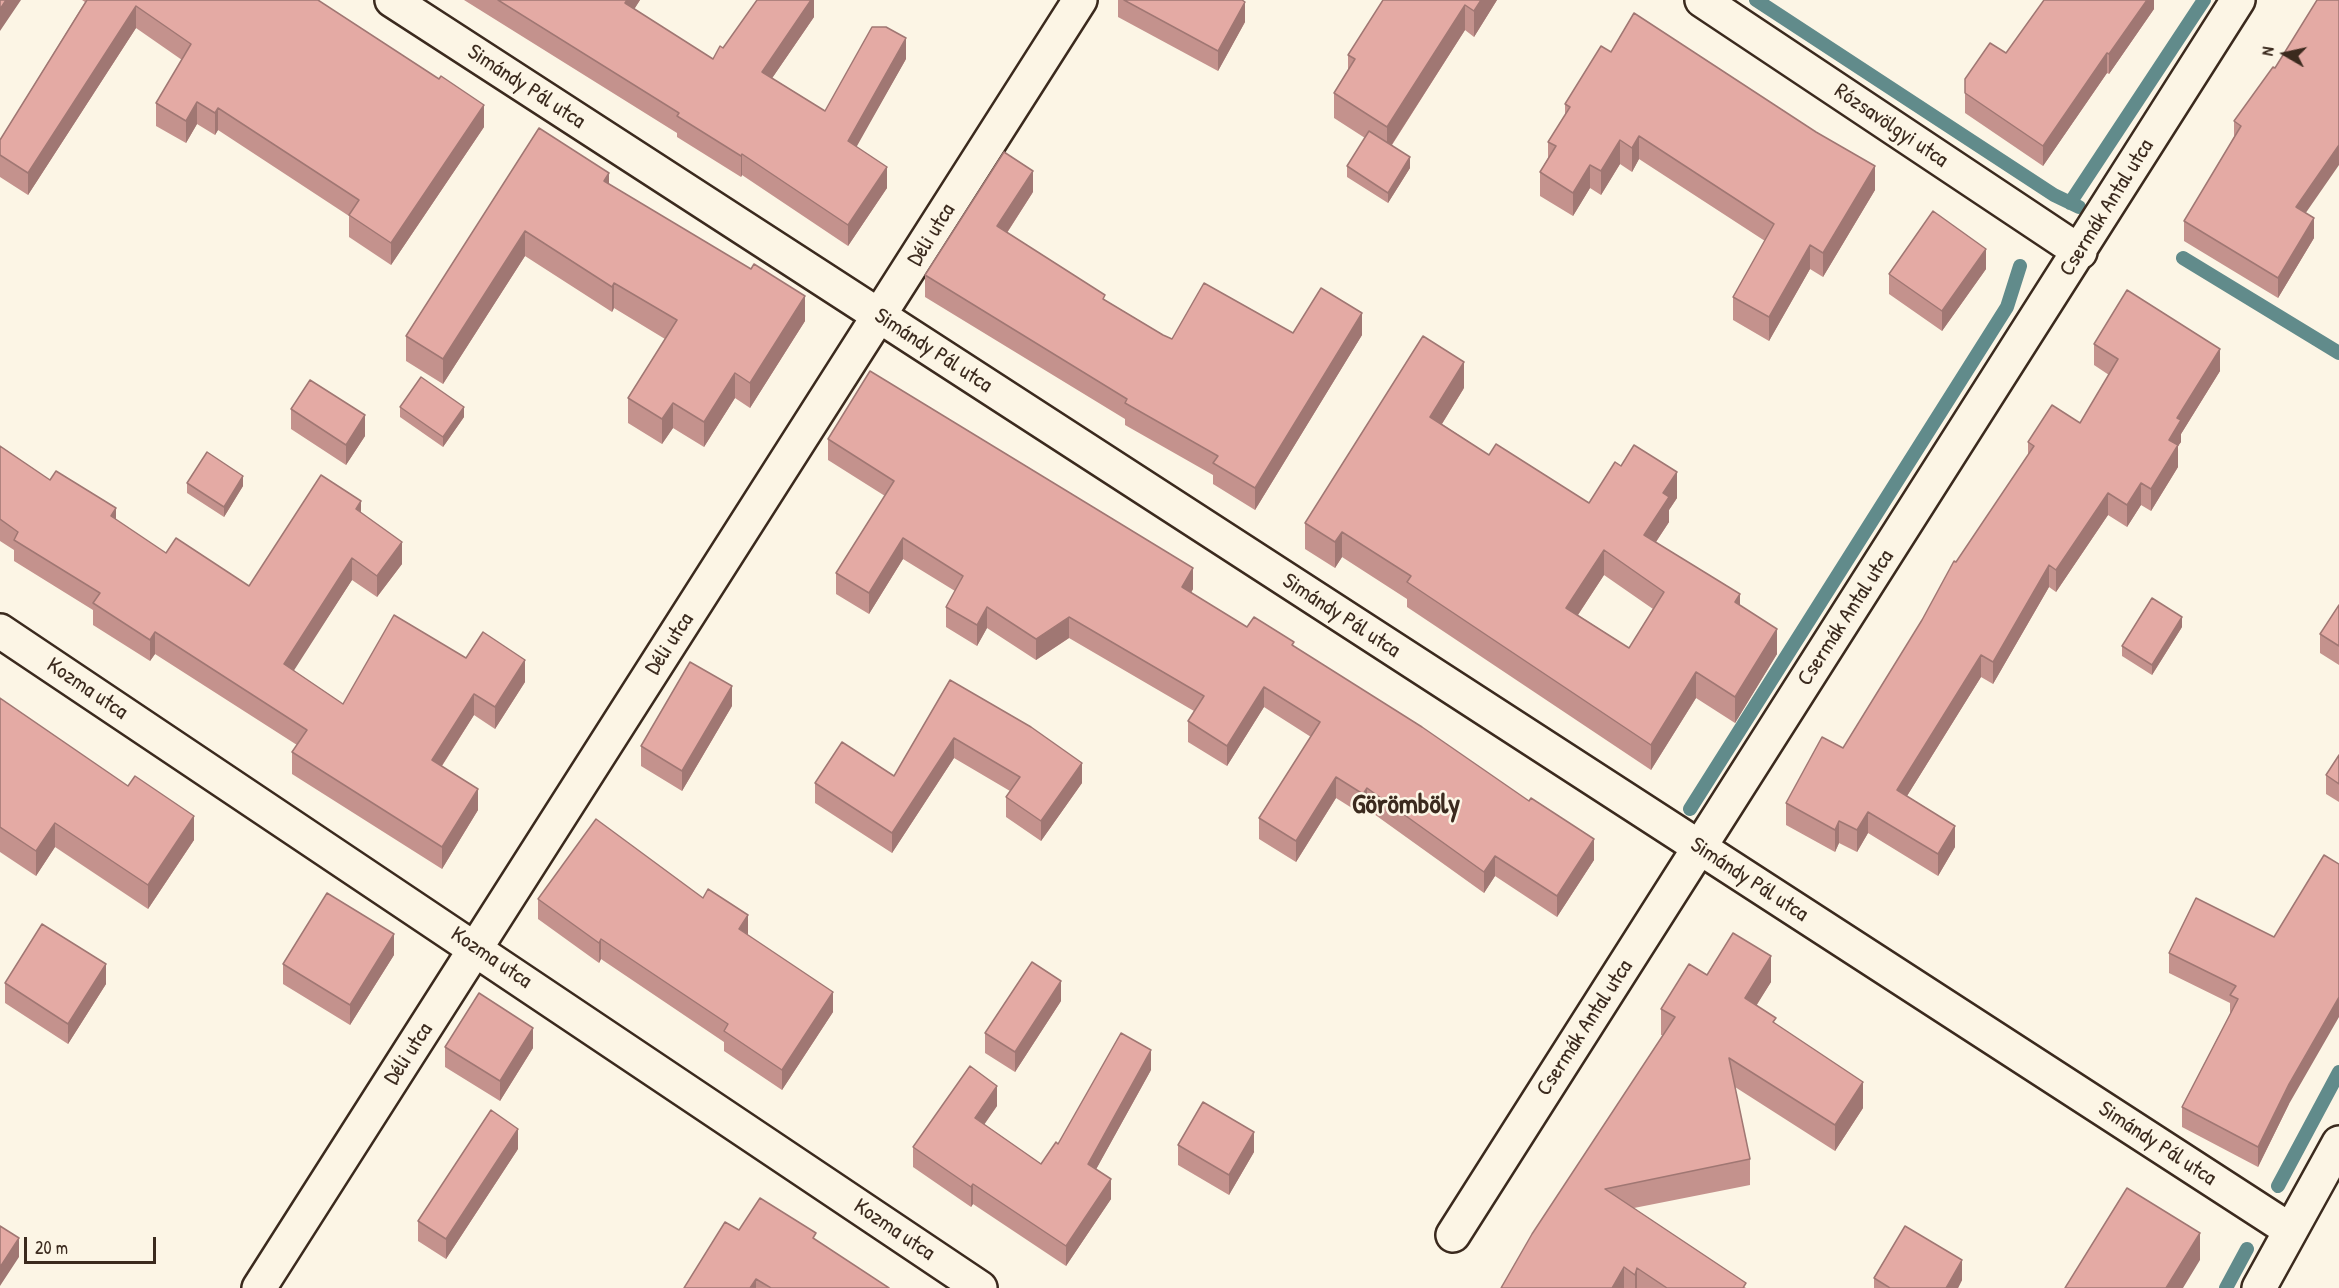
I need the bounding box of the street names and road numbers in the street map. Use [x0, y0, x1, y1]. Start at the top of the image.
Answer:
street label: Simándy Pál utca [462, 39, 590, 135]
street label: Rózsavölgyi utca [1829, 78, 1953, 174]
street label: Csermák Antal utca [2054, 135, 2160, 281]
street label: Déli utca [903, 199, 961, 271]
street label: Simándy Pál utca [869, 303, 997, 399]
street label: Csermák Antal utca [1792, 545, 1900, 691]
street label: Simándy Pál utca [1277, 568, 1405, 664]
street label: Déli utca [640, 608, 700, 680]
street label: Kozma utca [41, 652, 133, 726]
street label: Simándy Pál utca [1685, 832, 1813, 928]
street label: Kozma utca [445, 921, 537, 995]
street label: Csermák Antal utca [1531, 955, 1639, 1101]
street label: Déli utca [379, 1018, 439, 1090]
street label: Simándy Pál utca [2093, 1096, 2221, 1192]
street label: Kozma utca [848, 1193, 940, 1267]

